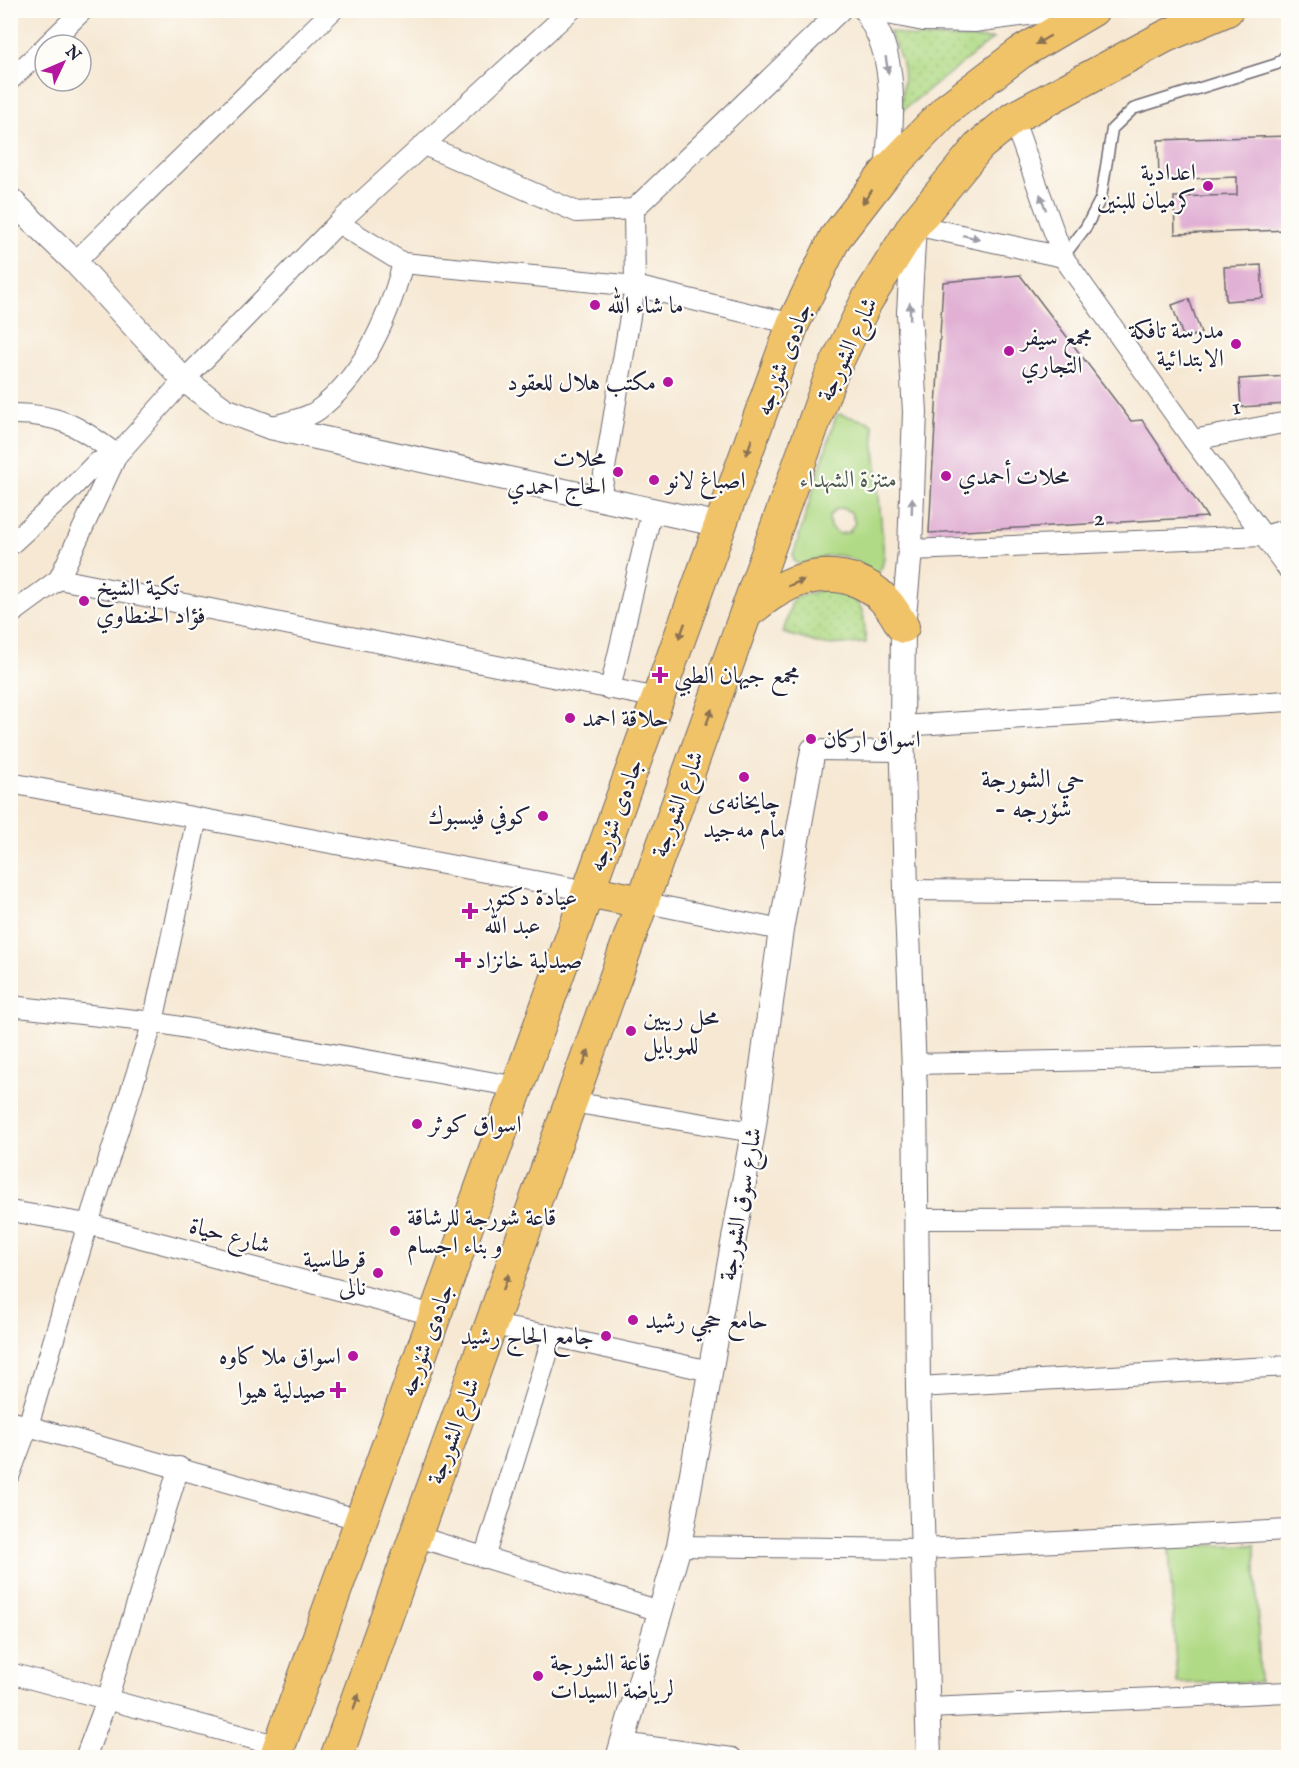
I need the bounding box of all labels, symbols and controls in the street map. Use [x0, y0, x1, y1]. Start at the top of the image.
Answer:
north arrow [33, 33, 93, 93]
one-way arrow [1034, 35, 1051, 45]
text: N [60, 41, 84, 66]
one-way arrow [882, 55, 891, 74]
place label: اعدادية كرميان للبنين [1097, 158, 1196, 217]
marker: اعدادية كرميان للبنين [1201, 179, 1215, 193]
one-way arrow [861, 188, 873, 204]
one-way arrow [1038, 193, 1047, 211]
one-way arrow [962, 233, 981, 242]
place label: ما شاء الله [607, 286, 683, 322]
street label: شارع الشورجة [811, 293, 889, 408]
marker: ما شاء الله [588, 298, 602, 312]
street label: جادەی شۆرجە [749, 299, 820, 420]
one-way arrow [905, 302, 915, 321]
place label: مدرسة تافكة الابتدائية [1129, 316, 1224, 375]
place label: مجمع سيفر التجاري [1018, 323, 1092, 384]
marker: مدرسة تافكة الابتدائية [1229, 337, 1243, 351]
marker: مجمع سيفر التجاري [1002, 344, 1016, 358]
place label: مكتب هلال للعقود [507, 368, 656, 399]
marker: مكتب هلال للعقود [661, 375, 675, 389]
street label: 1 [1229, 391, 1243, 424]
one-way arrow [743, 438, 753, 456]
place label: محلات الحاج احمدي [507, 444, 606, 507]
place label: محلات أحمدي [958, 459, 1070, 495]
marker: محلات الحاج احمدي [611, 465, 625, 479]
park label: متنزة الشهداء [799, 465, 897, 496]
place label: اصباغ لانو [664, 466, 746, 500]
marker: محلات أحمدي [939, 469, 953, 483]
marker: اصباغ لانو [647, 473, 661, 487]
one-way arrow [907, 497, 916, 516]
street label: 2 [1093, 503, 1105, 534]
place label: تكية الشيخ فؤاد الحنطاوي [96, 573, 205, 634]
one-way arrow [787, 577, 805, 587]
marker: تكية الشيخ فؤاد الحنطاوي [77, 594, 91, 608]
one-way arrow [677, 622, 687, 640]
place label: مجمع جيهان الطبي [674, 661, 800, 697]
marker: مجمع جيهان الطبي [651, 666, 669, 684]
place label: حلاقة احمد [582, 704, 669, 735]
one-way arrow [704, 708, 714, 726]
marker: حلاقة احمد [563, 711, 577, 725]
place label: اسواق اركان [823, 725, 921, 756]
marker: اسواق اركان [804, 732, 818, 746]
street label: شارع الشورجة [645, 747, 715, 863]
street label: جادەی شۆرجە [582, 755, 651, 876]
district label: حي الشورجة - شۆرجە [981, 763, 1085, 826]
marker: چایخانەی مام مەجید [737, 770, 751, 784]
place label: چایخانەی مام مەجید [703, 787, 785, 850]
place label: كوفي فيسبوك [428, 802, 531, 835]
marker: كوفي فيسبوك [536, 809, 550, 823]
place label: عيادة دكتور عبد الله [482, 883, 577, 942]
marker: عيادة دكتور عبد الله [461, 902, 479, 920]
place label: صيدلية خانزاد [475, 946, 582, 977]
marker: صيدلية خانزاد [456, 953, 470, 967]
place label: محل ريبين للموبايل [643, 1003, 720, 1062]
marker: محل ريبين للموبايل [624, 1024, 638, 1038]
one-way arrow [582, 1049, 592, 1067]
place label: اسواق كوثر [426, 1110, 522, 1141]
marker: اسواق كوثر [410, 1117, 424, 1131]
street label: شارع سوق الشورجة [713, 1125, 773, 1284]
place label: قاعة شورجة للرشاقة و بناء اجسام [407, 1203, 556, 1266]
street label: شارع حياة [185, 1211, 274, 1265]
marker: قاعة شورجة للرشاقة و بناء اجسام [388, 1224, 402, 1238]
place label: قرطاسية نالى [303, 1245, 366, 1304]
marker: قرطاسية نالى [371, 1266, 385, 1280]
one-way arrow [502, 1272, 512, 1290]
street label: جادەی شۆرجە [393, 1280, 462, 1401]
place label: حامع حجي رشيد [645, 1306, 768, 1343]
marker: حامع حجي رشيد [626, 1313, 640, 1327]
place label: جامع الحاج رشيد [460, 1322, 594, 1358]
marker: جامع الحاج رشيد [599, 1329, 613, 1343]
place label: اسواق ملا كاوه [219, 1342, 341, 1373]
marker: اسواق ملا كاوه [346, 1349, 360, 1363]
street label: شارع الشورجة [421, 1374, 491, 1490]
place label: صيدلية هيوا [238, 1376, 326, 1407]
marker: صيدلية هيوا [331, 1383, 345, 1397]
place label: قاعة الشورجة لرياضة السيدات [550, 1648, 674, 1707]
marker: قاعة الشورجة لرياضة السيدات [531, 1669, 545, 1683]
one-way arrow [351, 1693, 361, 1711]

